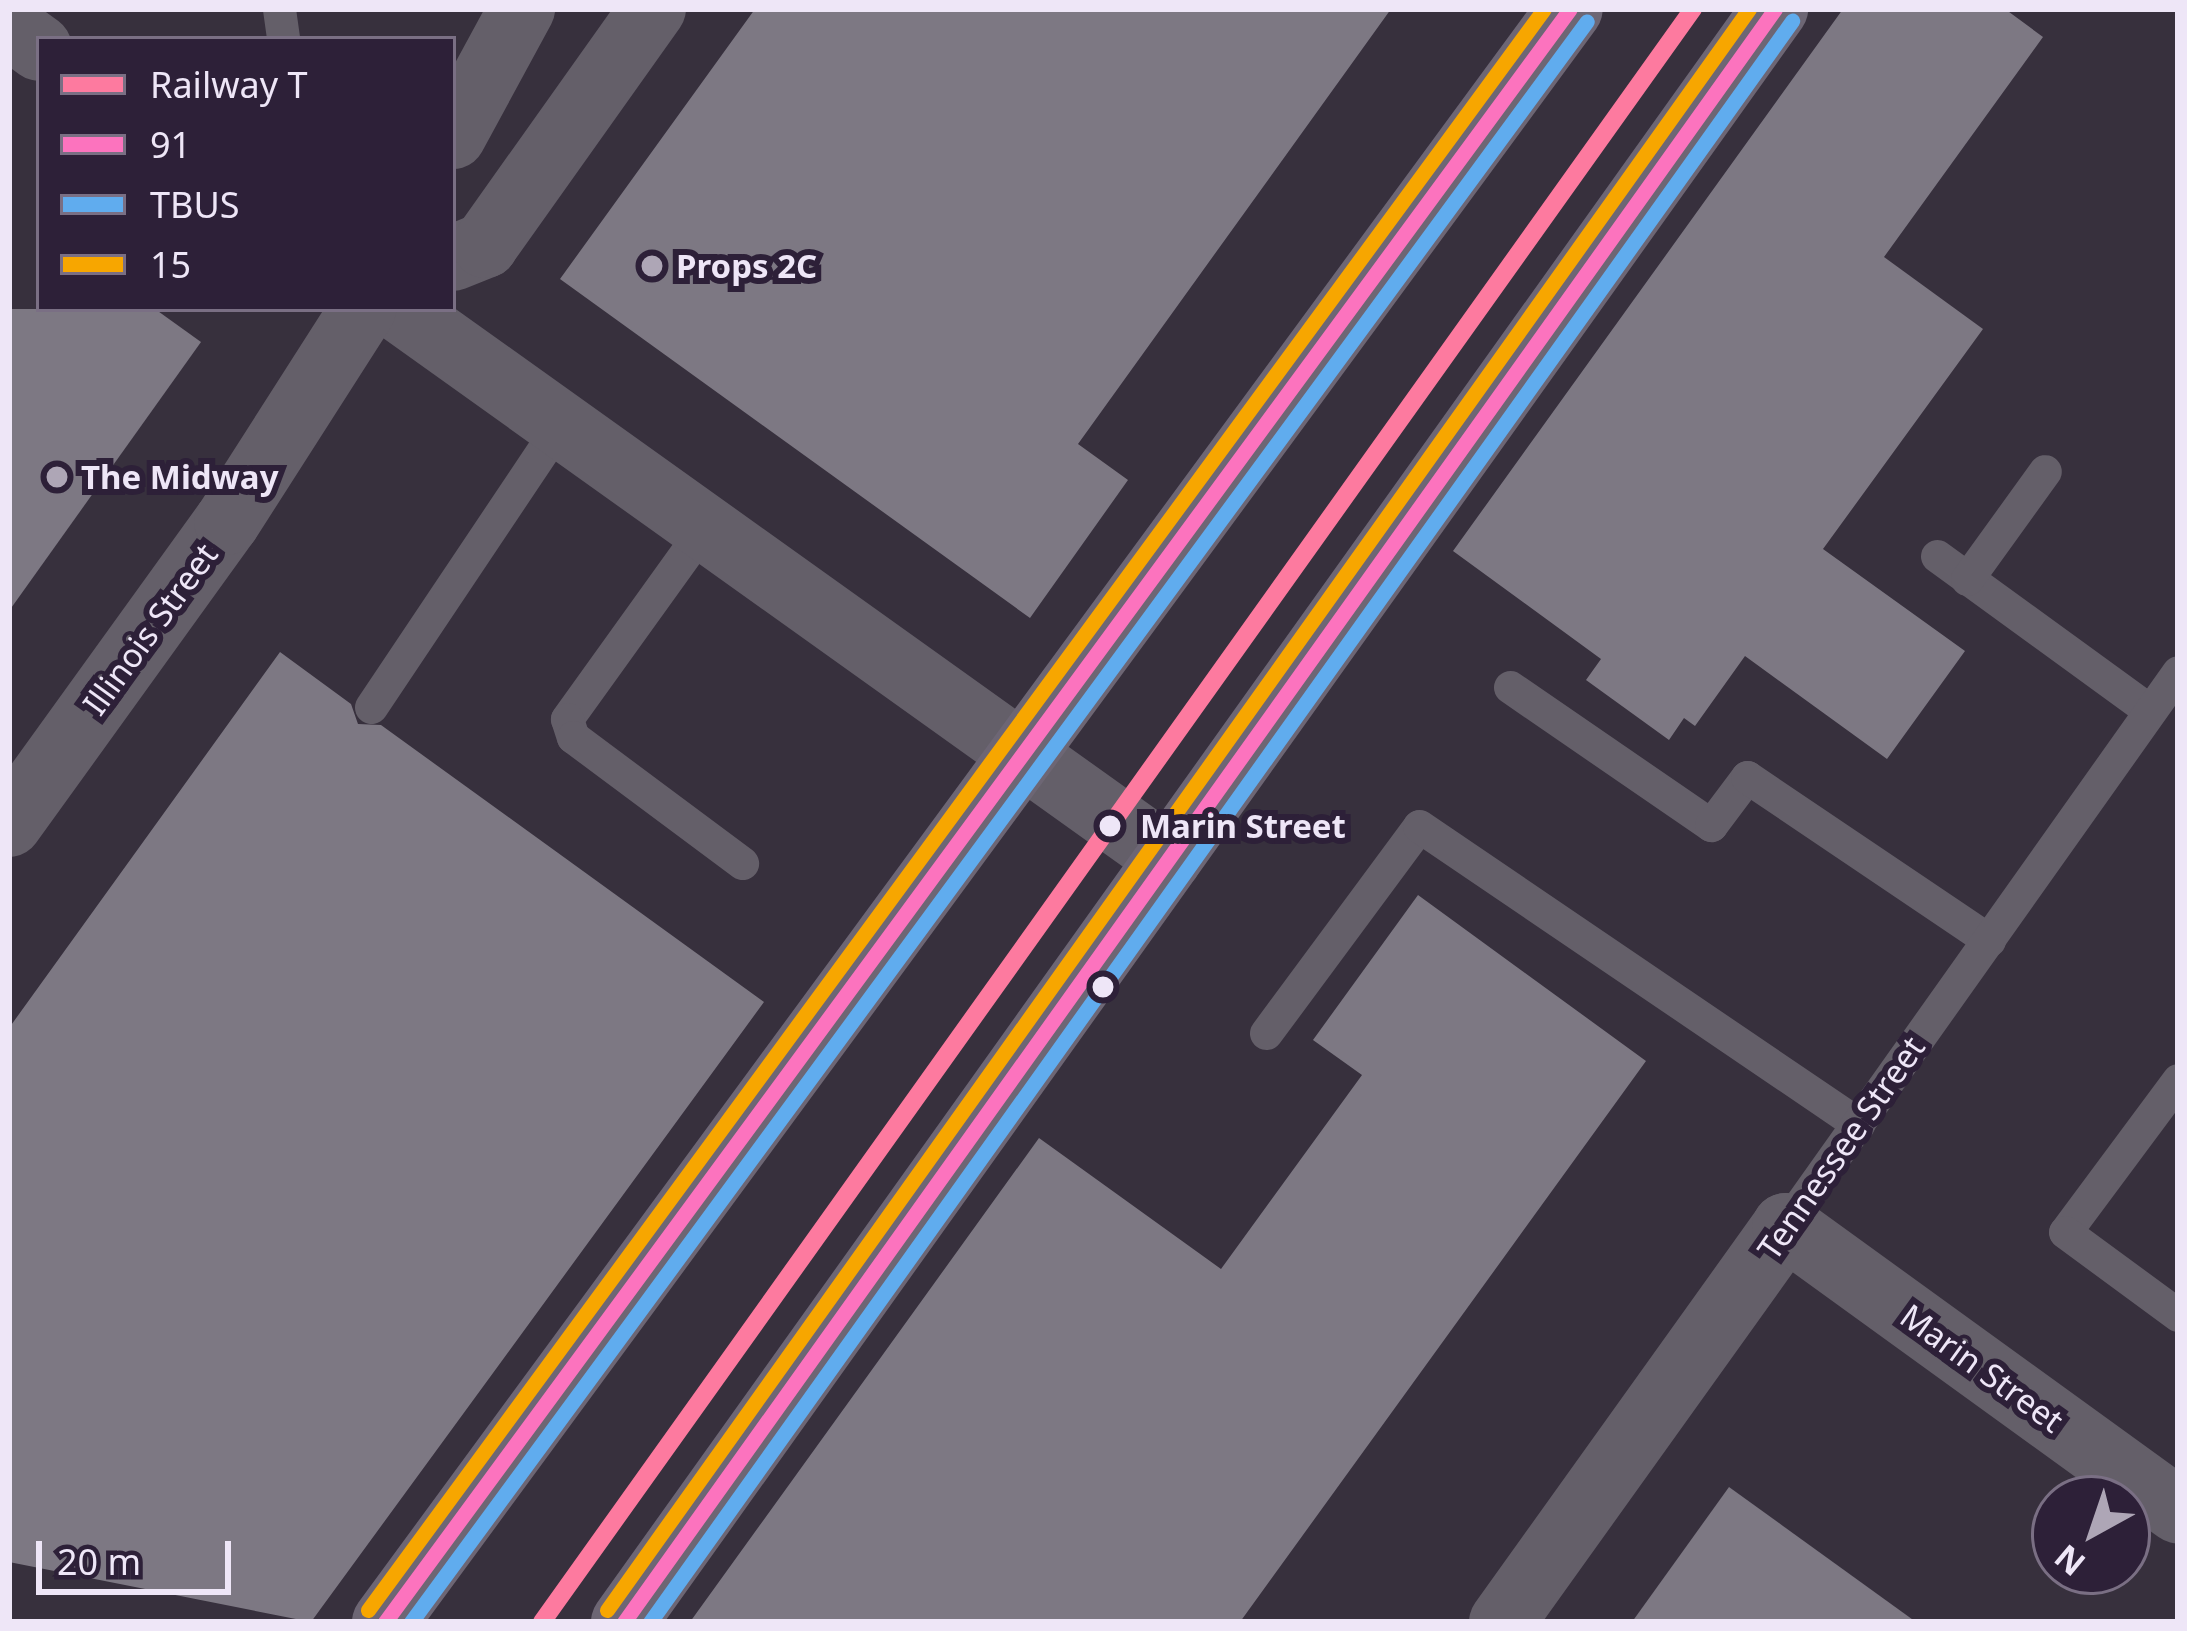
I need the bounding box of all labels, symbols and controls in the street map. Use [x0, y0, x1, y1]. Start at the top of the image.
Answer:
legend [36, 36, 456, 312]
text: Railway T [150, 60, 307, 109]
text: 91 [150, 120, 191, 169]
text: TBUS [150, 180, 240, 229]
text: 15 [150, 240, 191, 289]
place label: Props 2C [676, 246, 817, 286]
marker: Props 2C [639, 253, 665, 279]
place label: The Midway [81, 457, 278, 497]
marker: The Midway [44, 464, 70, 490]
street label: Illinois Street [75, 536, 225, 722]
place label: Marin Street [1140, 806, 1346, 846]
marker: Marin Street [1091, 807, 1129, 845]
unlabelled marker [1092, 976, 1114, 998]
street label: Tennessee Street [1749, 1029, 1933, 1267]
street label: Marin Street [1893, 1296, 2071, 1440]
north arrow [2031, 1475, 2151, 1595]
scale bar [42, 1517, 237, 1591]
text: N [2045, 1535, 2094, 1587]
text: 20 m [57, 1537, 141, 1586]

